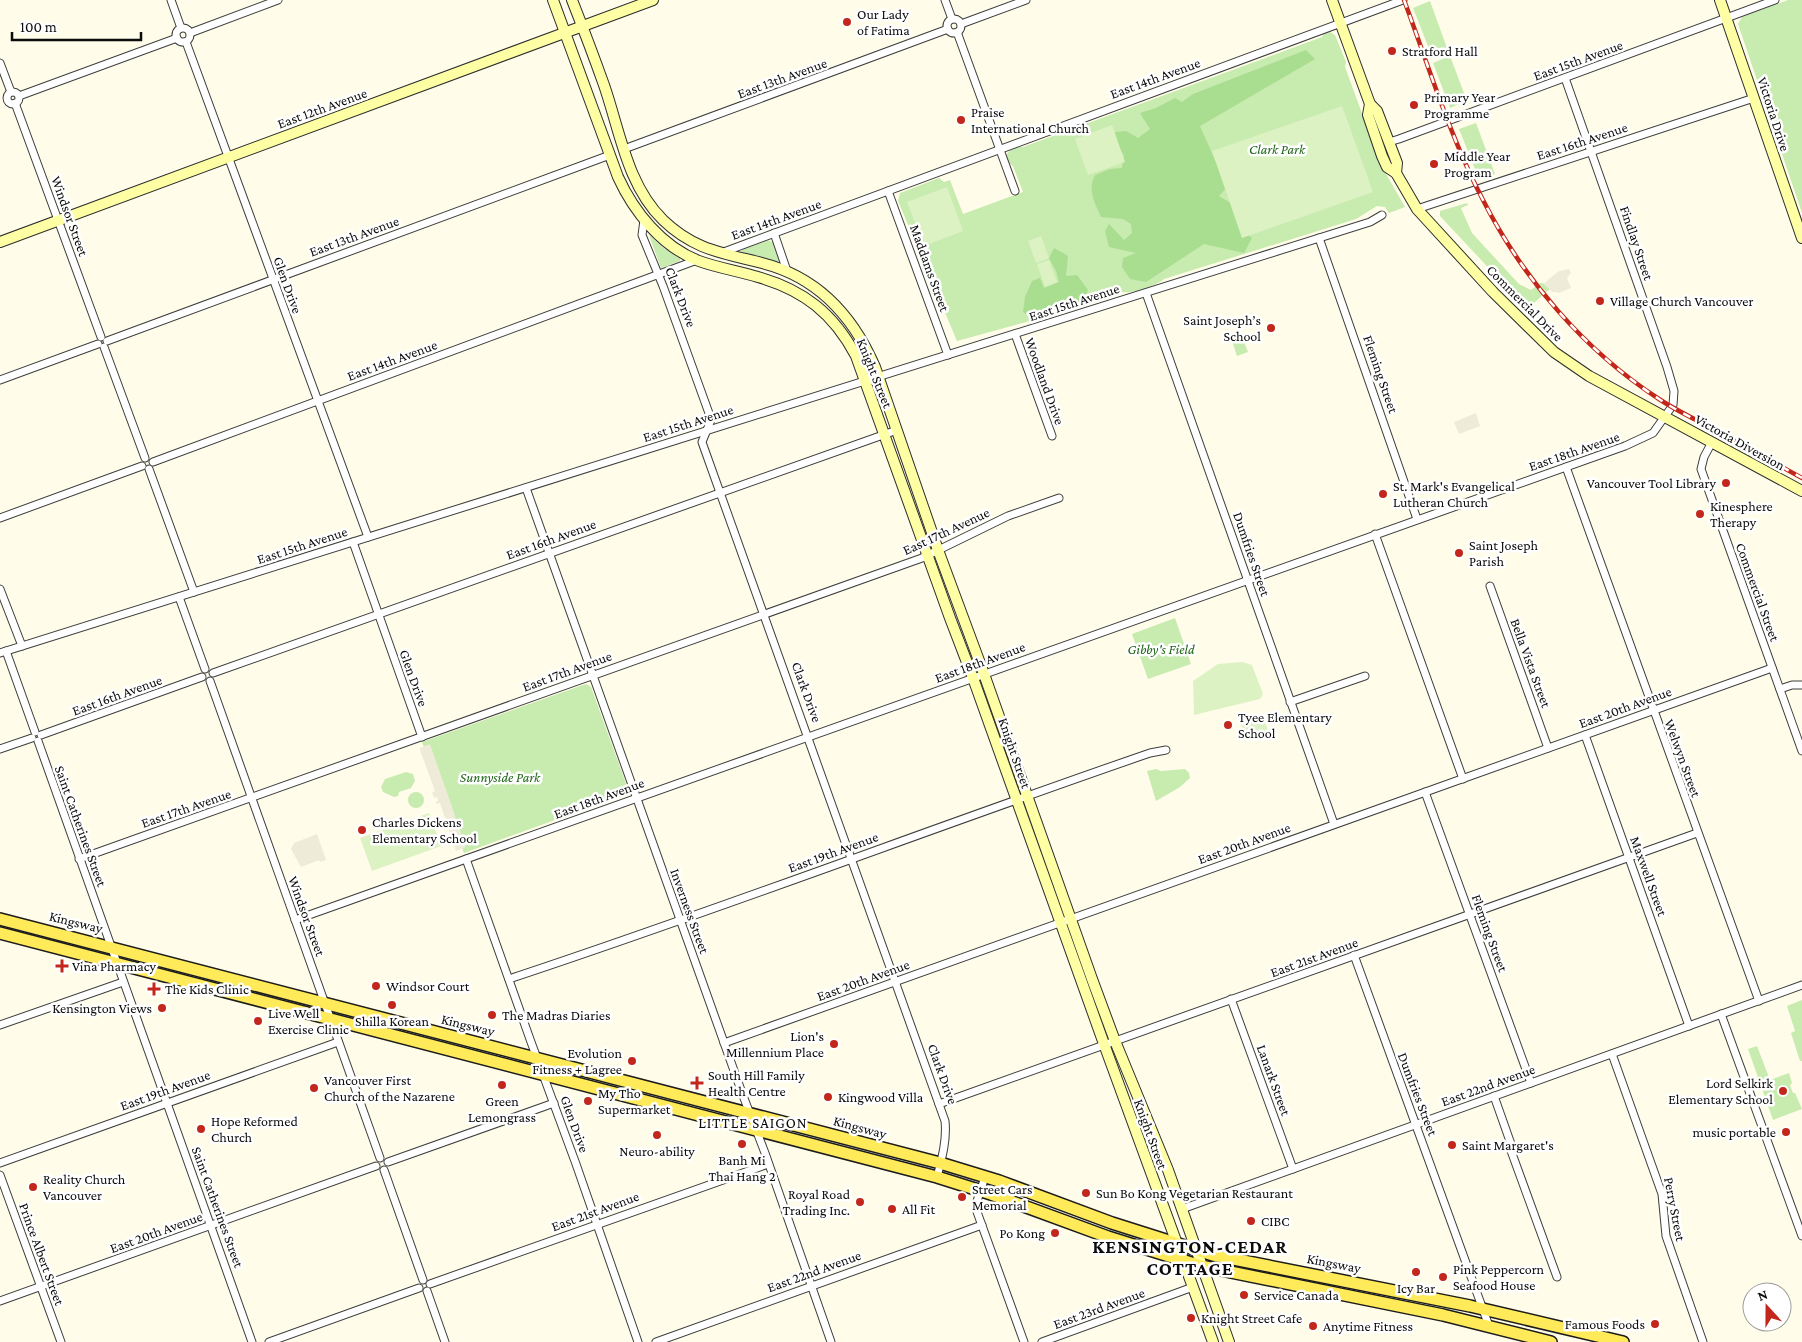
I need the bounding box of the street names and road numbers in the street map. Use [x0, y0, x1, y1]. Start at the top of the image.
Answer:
street label: East 15th Avenue [1531, 36, 1625, 84]
street label: East 13th Avenue [735, 54, 829, 102]
street label: East 14th Avenue [1108, 54, 1202, 102]
street label: Victoria Drive [1755, 75, 1793, 153]
street label: East 12th Avenue [275, 84, 369, 132]
street label: East 16th Avenue [1535, 119, 1629, 163]
street label: Windsor Street [48, 174, 92, 259]
street label: East 14th Avenue [729, 195, 823, 243]
street label: Findlay Street [1617, 204, 1657, 283]
street label: East 13th Avenue [307, 212, 401, 260]
street label: Maddams Street [907, 222, 953, 314]
street label: Glen Drive [270, 254, 306, 316]
street label: Commercial Drive [1484, 262, 1566, 344]
street label: Clark Drive [662, 265, 700, 329]
street label: East 15th Avenue [1027, 280, 1121, 324]
street label: Fleming Street [1360, 333, 1402, 415]
street label: Woodland Drive [1022, 335, 1068, 427]
street label: East 14th Avenue [345, 336, 439, 384]
street label: Knight Street [854, 336, 896, 410]
street label: East 15th Avenue [641, 401, 735, 445]
street label: Victoria Diversion [1692, 411, 1788, 474]
street label: East 18th Avenue [1526, 428, 1622, 474]
street label: East 17th Avenue [900, 504, 992, 558]
street label: Dumfries Street [1230, 510, 1274, 598]
street label: East 16th Avenue [504, 515, 598, 563]
street label: East 15th Avenue [255, 523, 349, 567]
street label: Commercial Street [1733, 541, 1783, 644]
street label: Bella Vista Street [1507, 616, 1555, 710]
street label: East 18th Avenue [933, 638, 1027, 686]
street label: Glen Drive [396, 647, 432, 709]
street label: East 17th Avenue [520, 647, 614, 695]
street label: Clark Drive [789, 660, 825, 724]
street label: East 16th Avenue [70, 671, 164, 719]
street label: East 20th Avenue [1576, 683, 1674, 731]
street label: Knight Street [995, 716, 1035, 791]
street label: Welwyn Street [1661, 717, 1705, 800]
street label: Saint Catherines Street [52, 763, 110, 889]
street label: East 18th Avenue [552, 774, 646, 822]
street label: East 17th Avenue [139, 785, 233, 831]
street label: East 20th Avenue [1195, 819, 1293, 867]
street label: East 19th Avenue [786, 828, 880, 876]
street label: Maxwell Street [1627, 834, 1671, 918]
street label: Inverness Street [667, 866, 713, 956]
street label: Windsor Street [285, 874, 329, 959]
street label: Fleming Street [1469, 892, 1512, 974]
street label: Kingsway [48, 908, 105, 936]
street label: East 21st Avenue [1268, 934, 1360, 980]
street label: East 20th Avenue [814, 956, 912, 1004]
street label: Kingsway [440, 1011, 497, 1039]
street label: Clark Drive [925, 1042, 961, 1106]
street label: Lanark Street [1254, 1042, 1294, 1118]
street label: Dumfries Street [1395, 1050, 1441, 1138]
street label: East 22nd Avenue [1439, 1061, 1537, 1109]
street label: East 19th Avenue [118, 1066, 212, 1114]
street label: Glen Drive [557, 1093, 593, 1155]
street label: Knight Street [1131, 1097, 1171, 1172]
street label: Kingsway [832, 1112, 889, 1142]
street label: Saint Catherines Street [189, 1144, 247, 1270]
street label: Perry Street [1661, 1176, 1689, 1243]
street label: East 21st Avenue [549, 1188, 641, 1234]
street label: Prince Albert Street [16, 1201, 68, 1308]
street label: East 20th Avenue [107, 1208, 205, 1256]
street label: East 22nd Avenue [765, 1247, 863, 1295]
street label: Kingsway [1306, 1250, 1363, 1276]
street label: East 23rd Avenue [1051, 1284, 1147, 1332]

